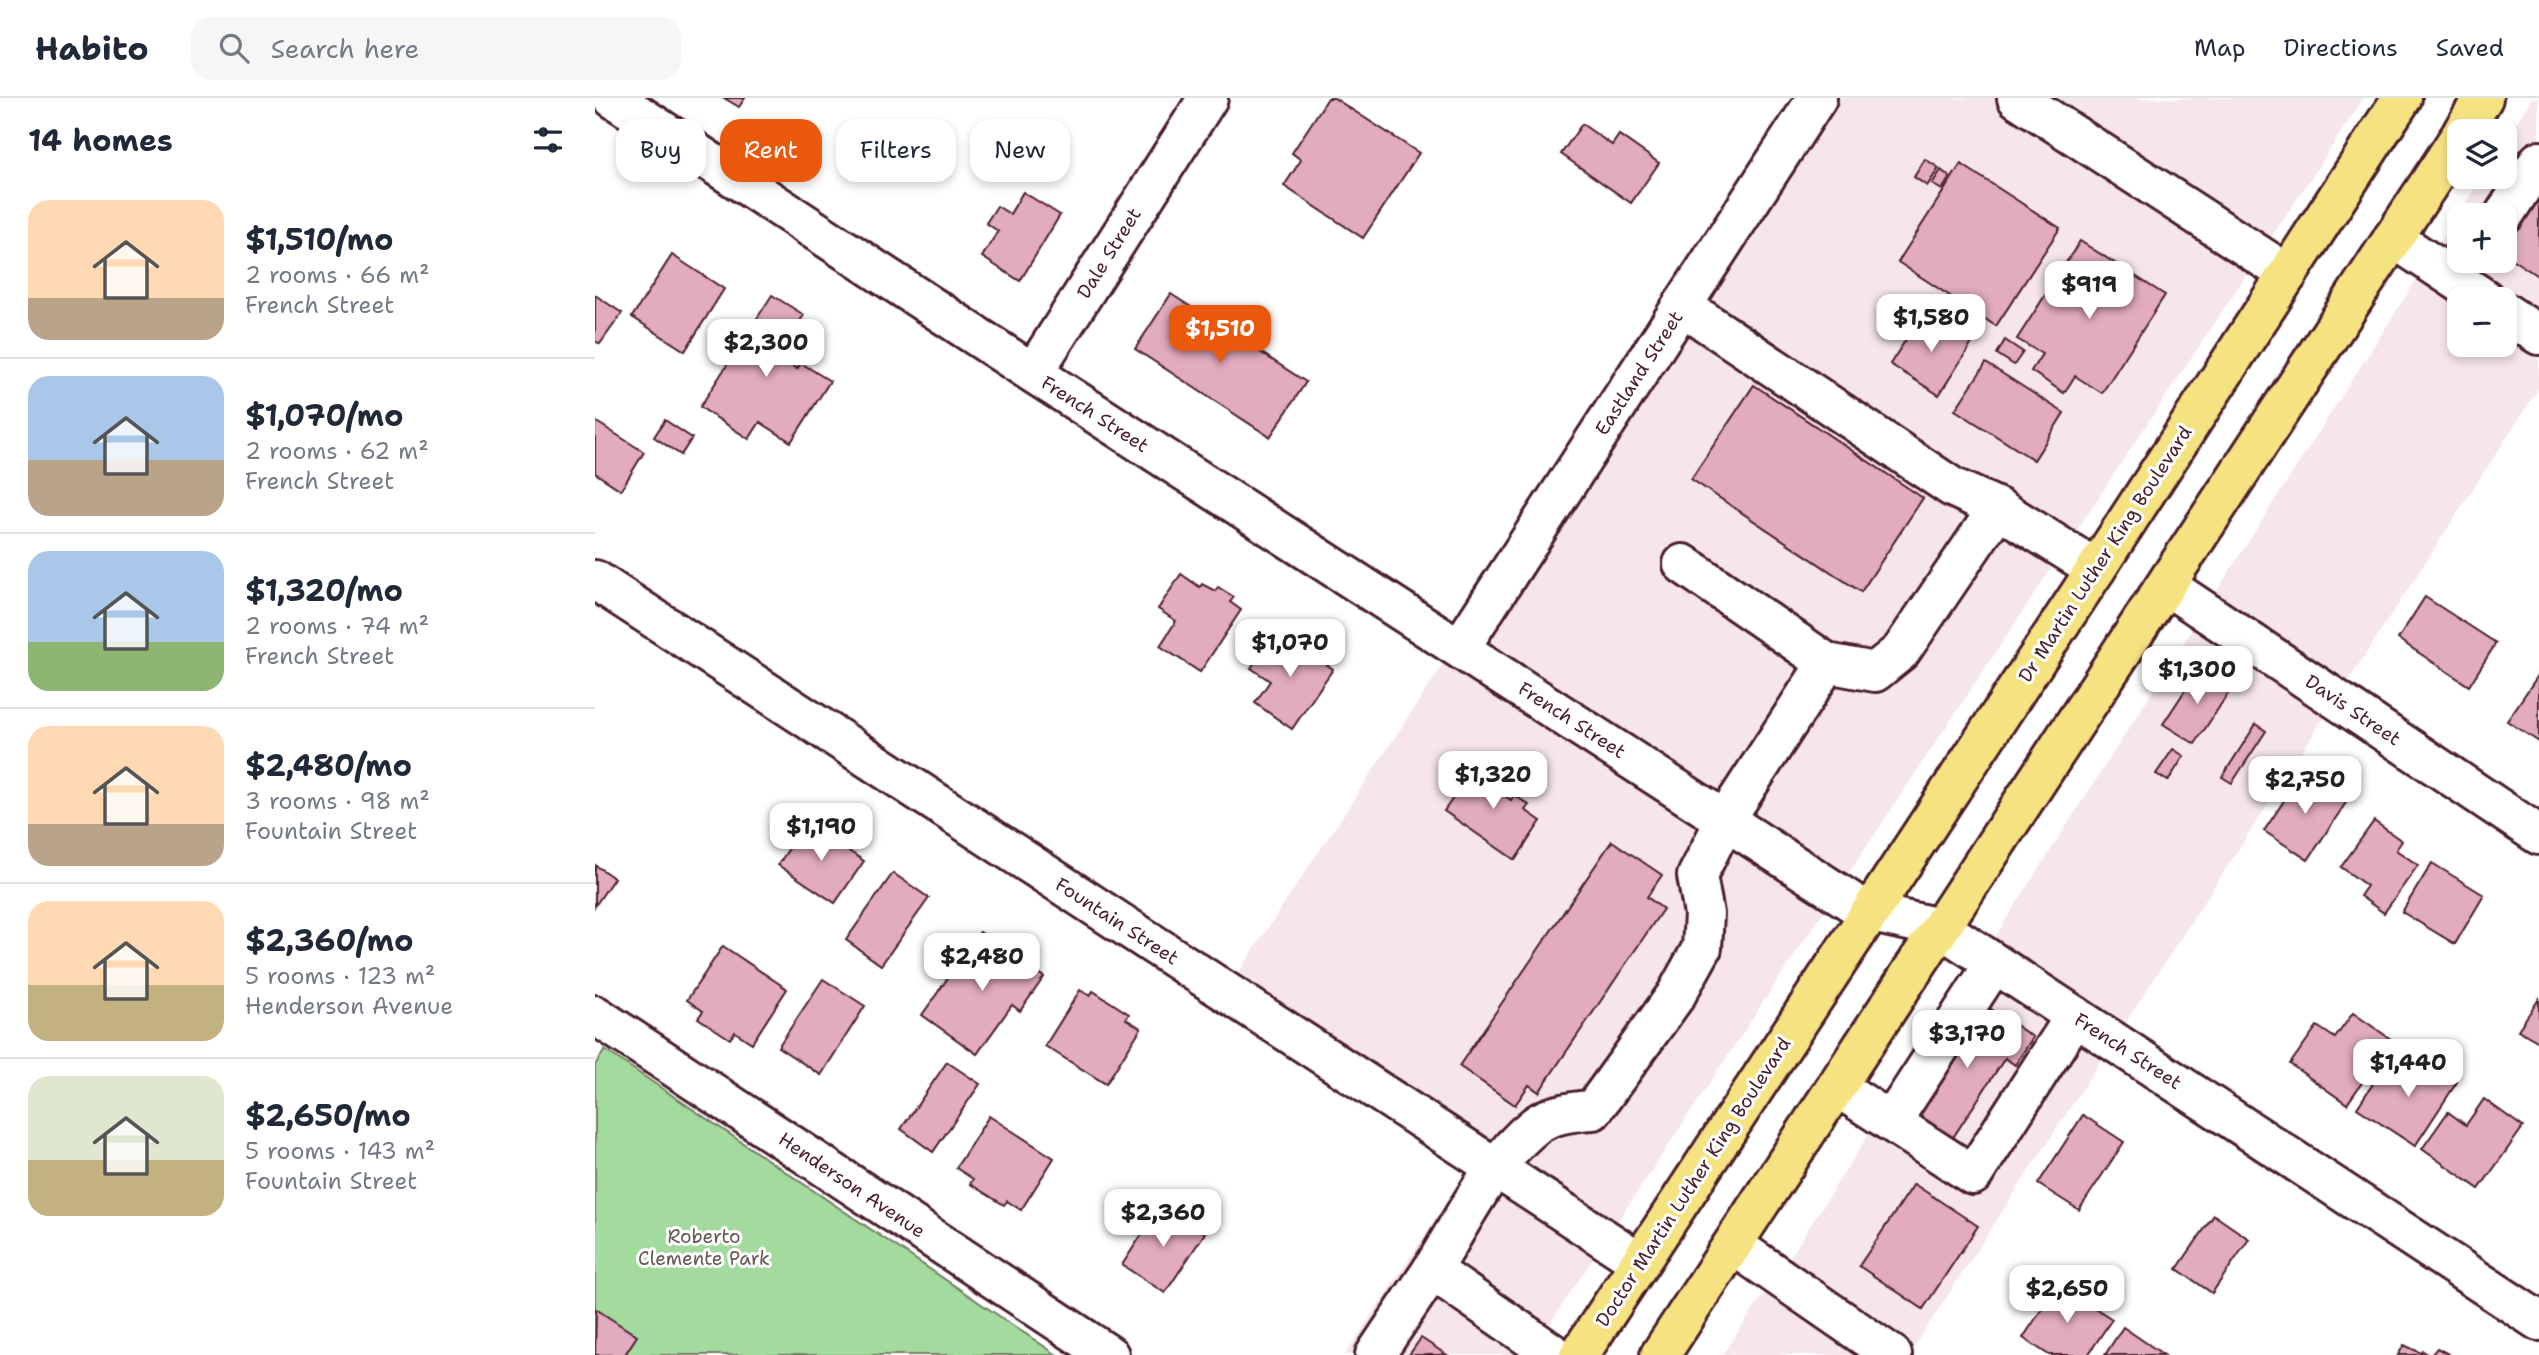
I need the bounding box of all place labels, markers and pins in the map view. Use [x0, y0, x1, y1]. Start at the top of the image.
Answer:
pin: $919 [2048, 262, 2130, 321]
pin: $1,580 [1874, 294, 1988, 354]
pin: $1,510 [1163, 306, 1277, 365]
pin: $2,300 [709, 320, 823, 379]
pin: $1,070 [1233, 620, 1347, 679]
pin: $1,300 [2140, 646, 2254, 706]
pin: $1,320 [1436, 752, 1550, 811]
pin: $2,750 [2248, 756, 2362, 816]
pin: $1,190 [764, 804, 878, 863]
pin: $2,480 [925, 934, 1039, 993]
pin: $3,170 [1910, 1010, 2024, 1070]
pin: $1,440 [2351, 1040, 2465, 1099]
pin: $2,360 [1106, 1190, 1220, 1249]
pin: $2,650 [2010, 1266, 2124, 1325]

